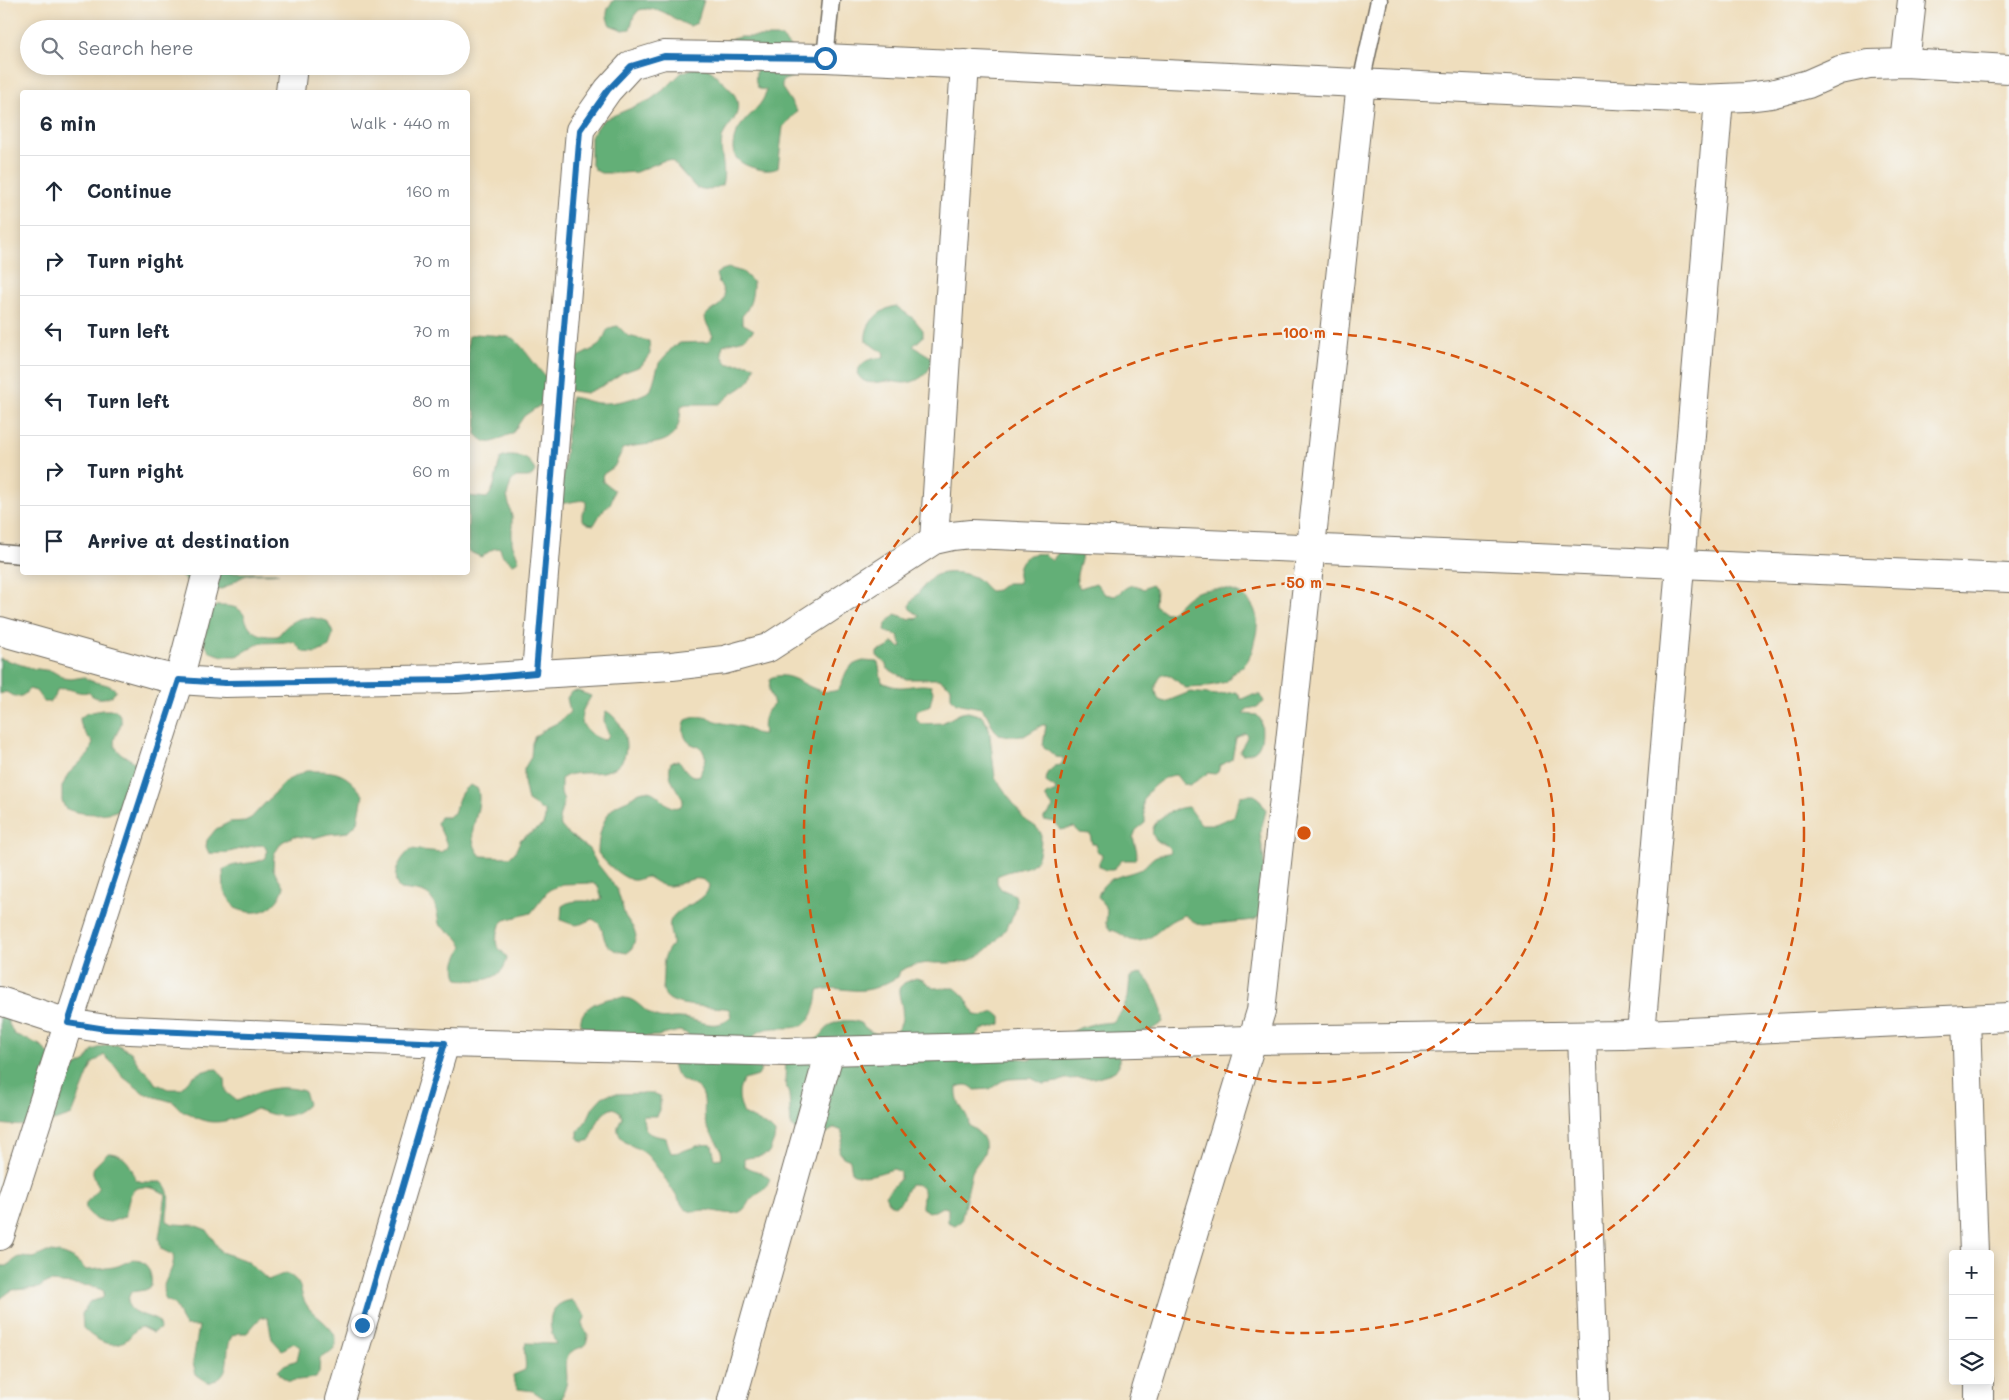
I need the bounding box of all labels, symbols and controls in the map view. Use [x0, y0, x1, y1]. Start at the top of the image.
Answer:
search box [20, 20, 470, 75]
icon: search [38, 34, 66, 62]
text: Search here [78, 35, 194, 60]
route start [814, 47, 837, 70]
text: 6 min [40, 109, 96, 136]
text: Walk · 440 m [350, 112, 450, 133]
icon: ahead [40, 177, 68, 205]
text: Continue [87, 178, 172, 203]
text: 160 m [405, 180, 450, 201]
icon: right [40, 247, 68, 275]
text: Turn right [87, 248, 184, 273]
text: 70 m [413, 250, 450, 271]
icon: left [40, 317, 68, 345]
text: Turn left [87, 318, 170, 343]
text: 70 m [413, 320, 450, 341]
text: 100 m [1282, 322, 1326, 342]
icon: left [40, 387, 68, 415]
text: Turn left [87, 388, 170, 413]
text: 80 m [413, 390, 450, 411]
icon: right [40, 457, 68, 485]
text: Turn right [87, 458, 184, 483]
text: 60 m [413, 460, 450, 481]
icon: arrive [40, 527, 68, 555]
text: Arrive at destination [87, 528, 290, 553]
text: 50 m [1286, 572, 1322, 592]
centre of rings [1295, 824, 1313, 842]
map controls [1949, 1250, 1994, 1385]
button: + [1949, 1250, 1994, 1295]
button: − [1949, 1295, 1994, 1340]
route end [351, 1314, 374, 1337]
button: layers [1949, 1340, 1994, 1385]

